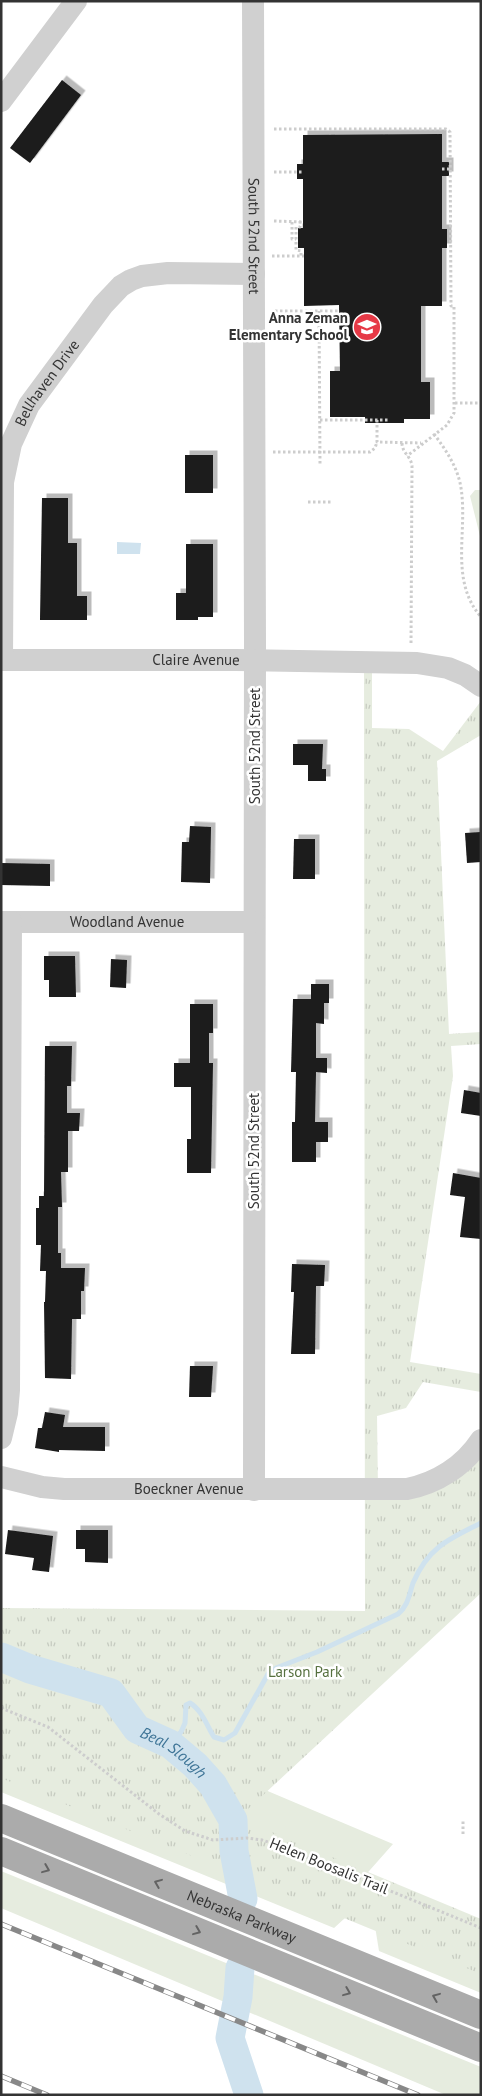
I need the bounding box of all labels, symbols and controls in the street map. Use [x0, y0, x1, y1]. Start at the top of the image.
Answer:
street label: South 52nd Street [245, 178, 264, 294]
place label: Anna Zeman Elementary School [229, 308, 349, 344]
school or university icon: Anna Zeman Elementary School [352, 312, 382, 342]
street label: Bellhaven Drive [10, 336, 83, 429]
street label: Claire Avenue [152, 650, 240, 669]
street label: South 52nd Street [245, 688, 264, 804]
street label: Woodland Avenue [70, 912, 184, 931]
street label: South 52nd Street [244, 1093, 263, 1209]
street label: Boeckner Avenue [134, 1479, 244, 1498]
park label: Larson Park [268, 1662, 343, 1681]
water label: Beal Slough [137, 1722, 212, 1782]
street label: Helen Boosalis Trail [267, 1833, 392, 1898]
one-way arrow [41, 1863, 50, 1874]
one-way arrow [154, 1878, 163, 1889]
street label: Nebraska Parkway [184, 1885, 299, 1947]
one-way arrow [192, 1924, 201, 1935]
one-way arrow [342, 1986, 351, 1997]
one-way arrow [432, 1992, 440, 2002]

